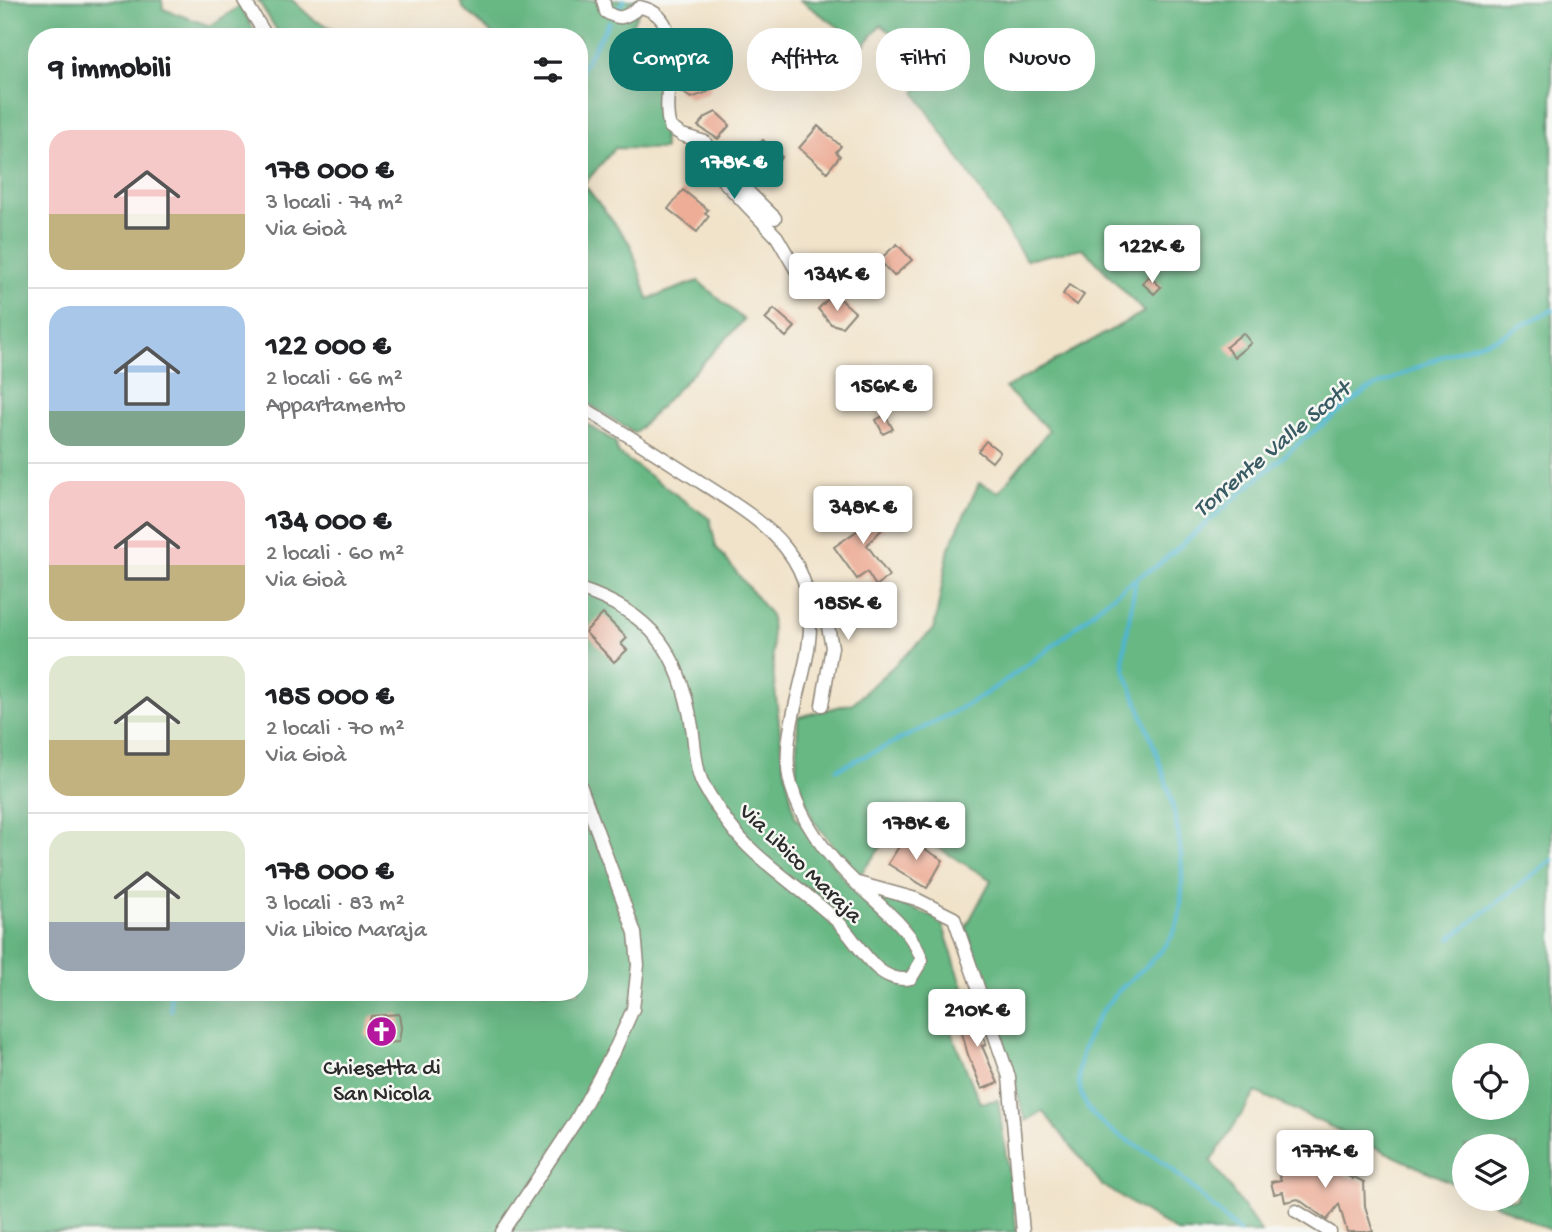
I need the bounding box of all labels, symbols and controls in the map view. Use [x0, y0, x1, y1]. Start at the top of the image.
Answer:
chip: Compra [609, 28, 733, 91]
chip: Affitta [747, 28, 862, 91]
chip: Filtri [876, 28, 970, 91]
chip: Nuovo [984, 28, 1095, 91]
icon: filters [529, 51, 567, 89]
text: 9 immobili [49, 53, 171, 88]
pin: 178K € [677, 142, 791, 201]
text: 178K € [701, 150, 767, 177]
text: 178 000 € [266, 155, 393, 190]
icon: home [105, 158, 189, 242]
text: 3 locali · 74 m² [266, 190, 403, 217]
text: Via Gioà [266, 217, 346, 244]
pin: 122K € [1095, 226, 1209, 285]
text: 122K € [1120, 234, 1184, 261]
pin: 134K € [780, 254, 894, 313]
text: 134K € [805, 262, 869, 289]
text: 122 000 € [266, 331, 391, 366]
icon: home [105, 334, 189, 418]
text: 2 locali · 66 m² [266, 366, 403, 393]
pin: 156K € [827, 366, 941, 425]
text: 156K € [852, 374, 916, 401]
water label: Torrente Valle Scott [1188, 374, 1361, 525]
text: Appartamento [266, 393, 406, 420]
pin: 348K € [806, 486, 920, 546]
text: 348K € [829, 495, 897, 522]
text: 134 000 € [266, 506, 391, 541]
icon: home [105, 509, 189, 593]
text: 2 locali · 60 m² [266, 541, 404, 568]
text: Via Gioà [266, 568, 346, 595]
pin: 185K € [791, 582, 905, 642]
text: 185K € [815, 591, 881, 618]
text: 185 000 € [266, 681, 394, 716]
icon: home [105, 684, 189, 768]
text: 2 locali · 70 m² [266, 716, 404, 743]
text: Via Gioà [266, 743, 346, 770]
street label: Via Libico Maraja [732, 798, 868, 931]
pin: 178K € [859, 802, 973, 862]
text: 178K € [883, 811, 949, 838]
text: 178 000 € [266, 856, 393, 891]
icon: home [105, 859, 189, 943]
text: 3 locali · 83 m² [266, 891, 405, 918]
text: Via Libico Maraja [266, 918, 427, 945]
pin: 210K € [920, 990, 1034, 1049]
text: 210K € [944, 998, 1010, 1025]
church icon: Chiesetta di San Nicola [365, 1015, 399, 1049]
map controls [1452, 1043, 1529, 1211]
button: locate [1452, 1043, 1529, 1120]
place label: Chiesetta di San Nicola [323, 1056, 441, 1109]
pin: 177K € [1268, 1130, 1382, 1190]
button: layers [1452, 1134, 1529, 1211]
text: 177K € [1292, 1139, 1358, 1166]

